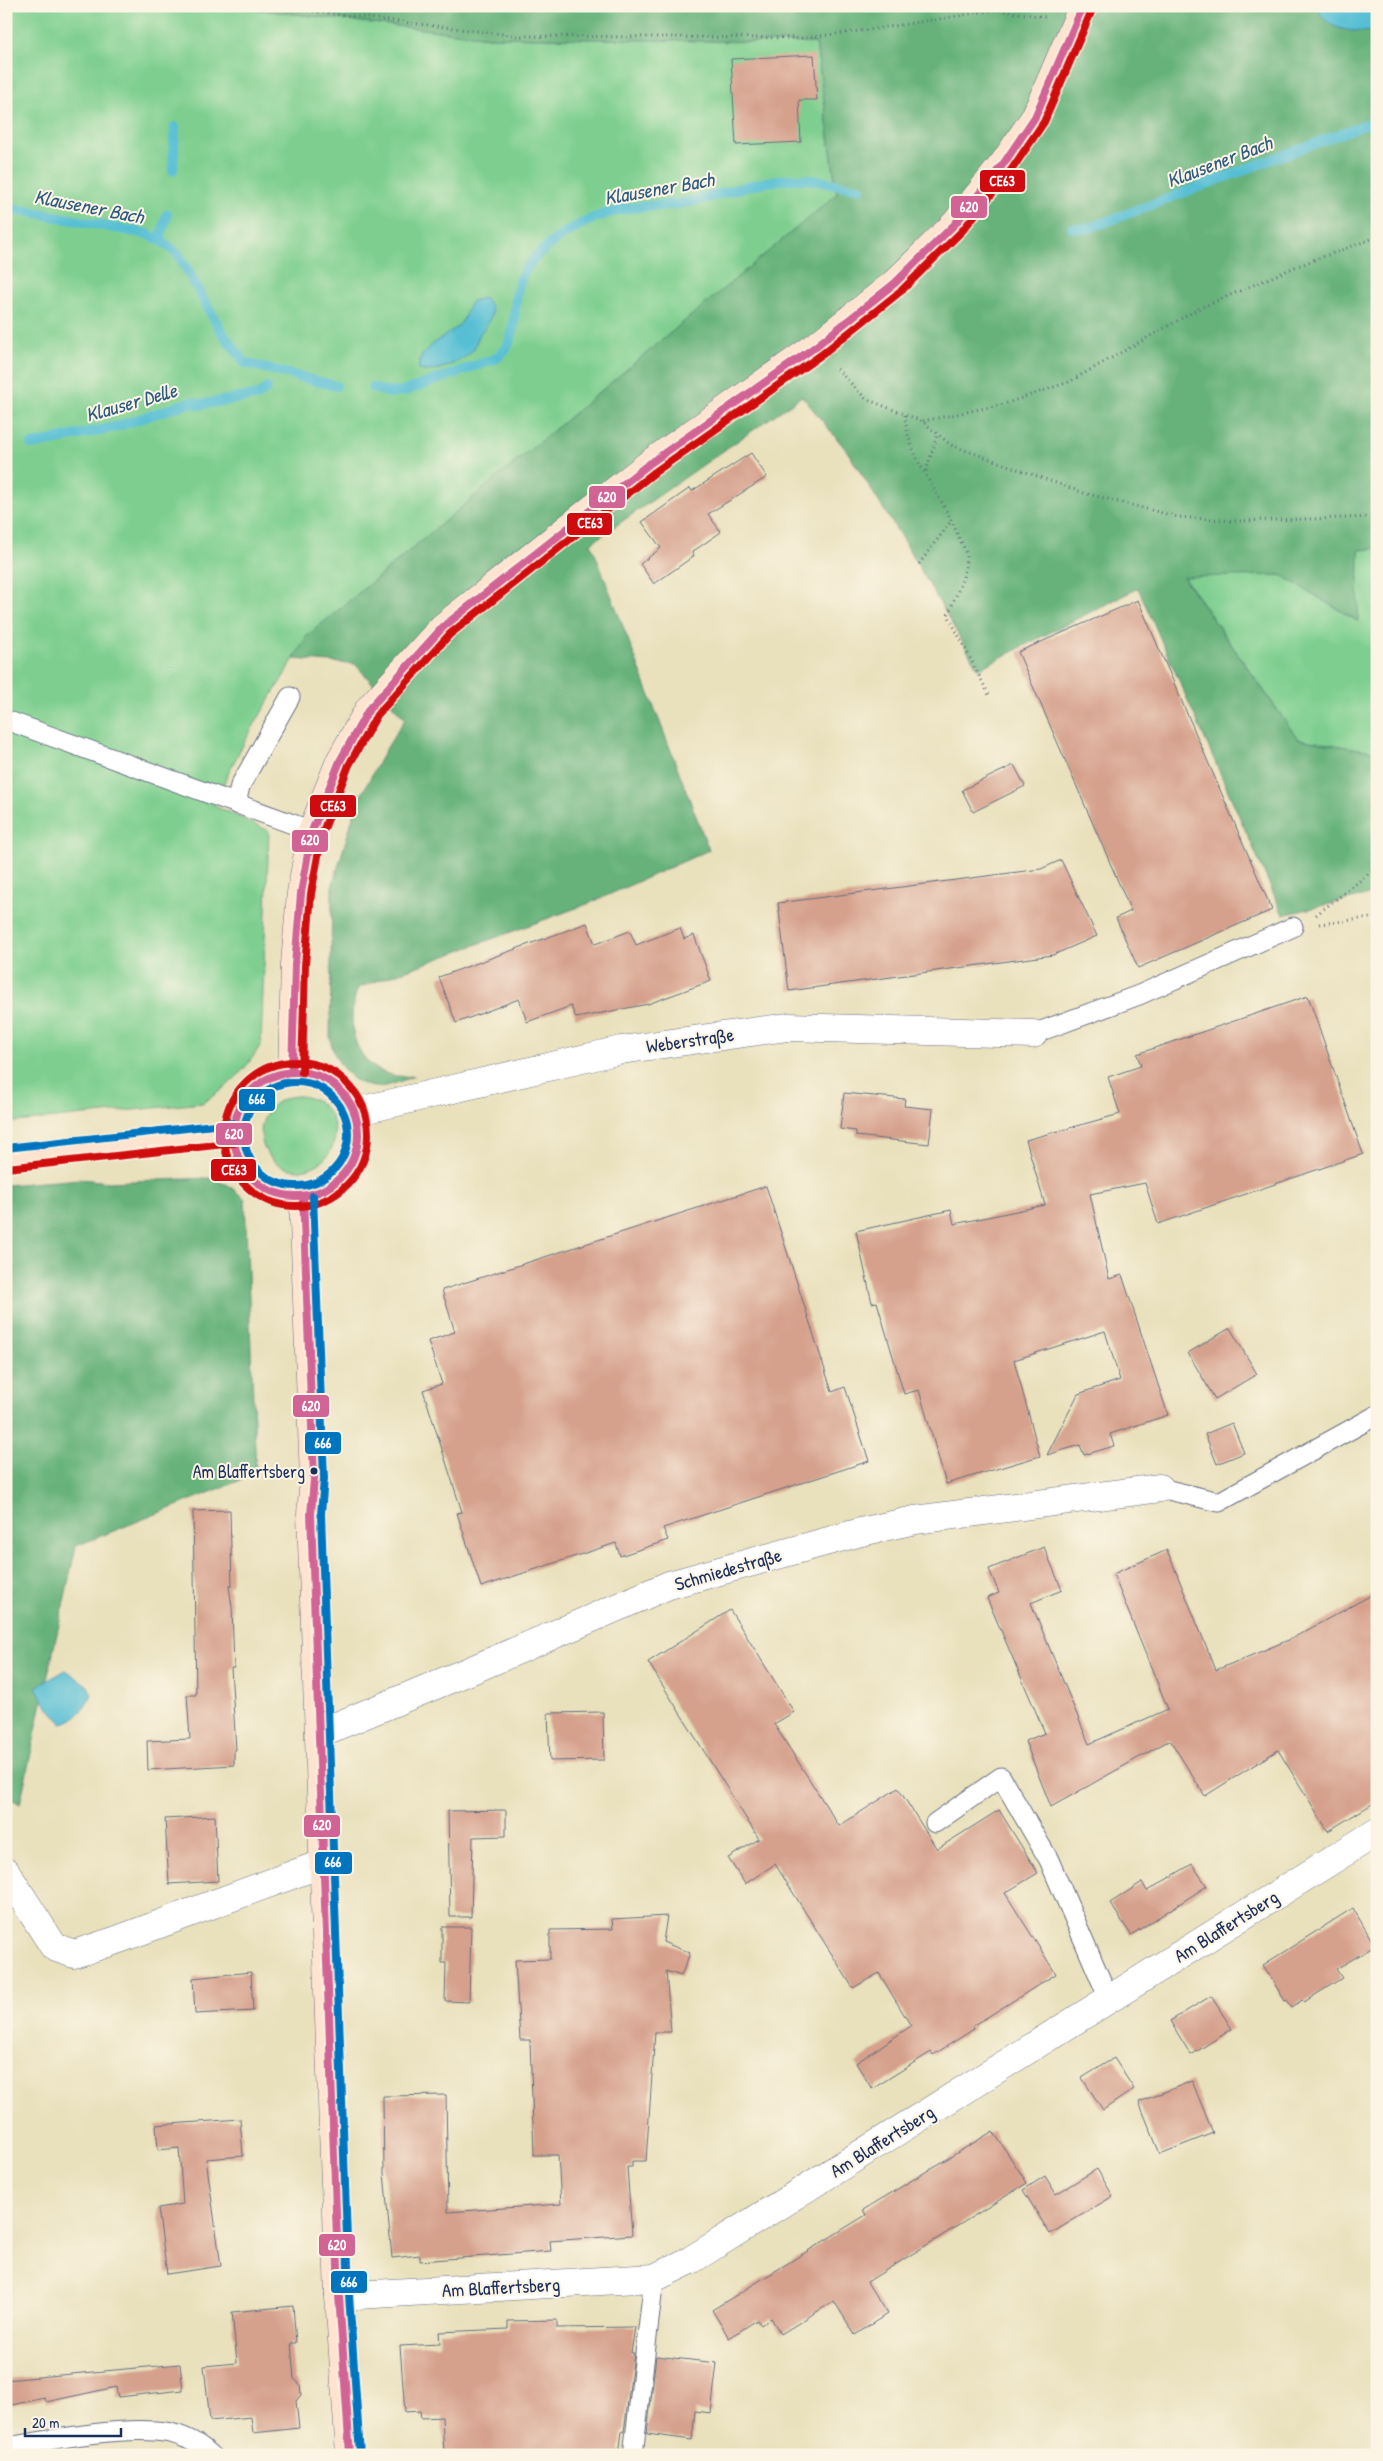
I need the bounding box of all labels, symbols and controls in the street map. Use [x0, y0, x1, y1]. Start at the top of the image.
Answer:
water label: Klausener Bach [1162, 128, 1277, 193]
water label: Klausener Bach [602, 165, 717, 211]
line badge: CE63 [979, 169, 1026, 193]
text: CE63 [989, 171, 1016, 190]
water label: Klausener Bach [32, 182, 147, 230]
line badge: 620 [950, 195, 988, 219]
text: 620 [960, 197, 979, 216]
water label: Klauser Delle [82, 376, 181, 428]
line badge: 620 [588, 485, 626, 509]
text: 620 [598, 487, 617, 506]
line badge: CE63 [566, 512, 613, 536]
text: CE63 [577, 513, 604, 532]
line badge: CE63 [309, 794, 357, 818]
text: CE63 [320, 796, 347, 815]
line badge: 620 [291, 829, 329, 853]
text: 620 [301, 830, 320, 849]
street label: Weberstraße [645, 1021, 736, 1059]
line badge: 666 [238, 1088, 276, 1112]
text: 666 [249, 1089, 266, 1108]
line badge: 620 [215, 1122, 253, 1146]
text: 620 [225, 1124, 244, 1143]
line badge: CE63 [210, 1158, 257, 1182]
text: CE63 [221, 1160, 248, 1179]
line badge: 620 [292, 1394, 330, 1418]
text: 620 [302, 1396, 321, 1415]
line badge: 666 [304, 1431, 342, 1455]
text: 666 [315, 1433, 332, 1452]
place label: Am Blaffertsberg [193, 1459, 305, 1484]
marker: Am Blaffertsberg [309, 1466, 319, 1476]
street label: Schmiedestraße [672, 1541, 785, 1597]
line badge: 620 [303, 1814, 341, 1838]
text: 620 [313, 1815, 332, 1834]
line badge: 666 [314, 1851, 353, 1875]
text: 666 [325, 1852, 342, 1871]
street label: Am Blaffertsberg [1169, 1884, 1283, 1968]
street label: Am Blaffertsberg [825, 2099, 939, 2183]
line badge: 620 [318, 2233, 356, 2257]
text: 620 [328, 2235, 347, 2254]
line badge: 666 [330, 2270, 368, 2294]
street label: Am Blaffertsberg [441, 2271, 561, 2303]
text: 666 [341, 2272, 358, 2291]
scale bar [25, 2406, 121, 2438]
text: 20 m [32, 2412, 59, 2433]

